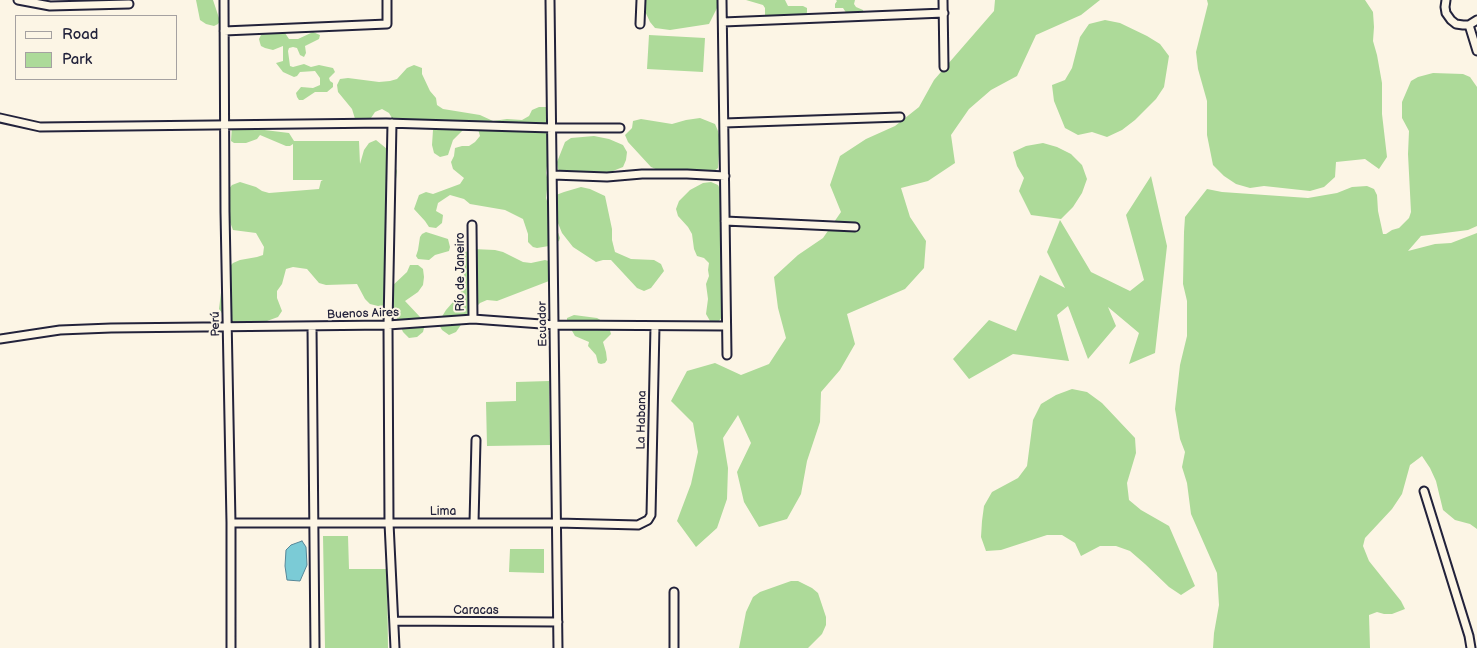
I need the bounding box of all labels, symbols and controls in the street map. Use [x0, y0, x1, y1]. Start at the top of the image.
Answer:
legend [15, 15, 178, 80]
text: Road [62, 25, 98, 44]
text: Park [62, 50, 92, 69]
street label: Río de Janeiro [454, 232, 468, 312]
street label: Ecuador [535, 301, 551, 347]
street label: Buenos Aires [327, 306, 399, 322]
street label: Perú [209, 311, 223, 337]
street label: La Habana [634, 390, 650, 450]
street label: Lima [430, 505, 456, 519]
street label: Caracas [453, 604, 499, 618]

